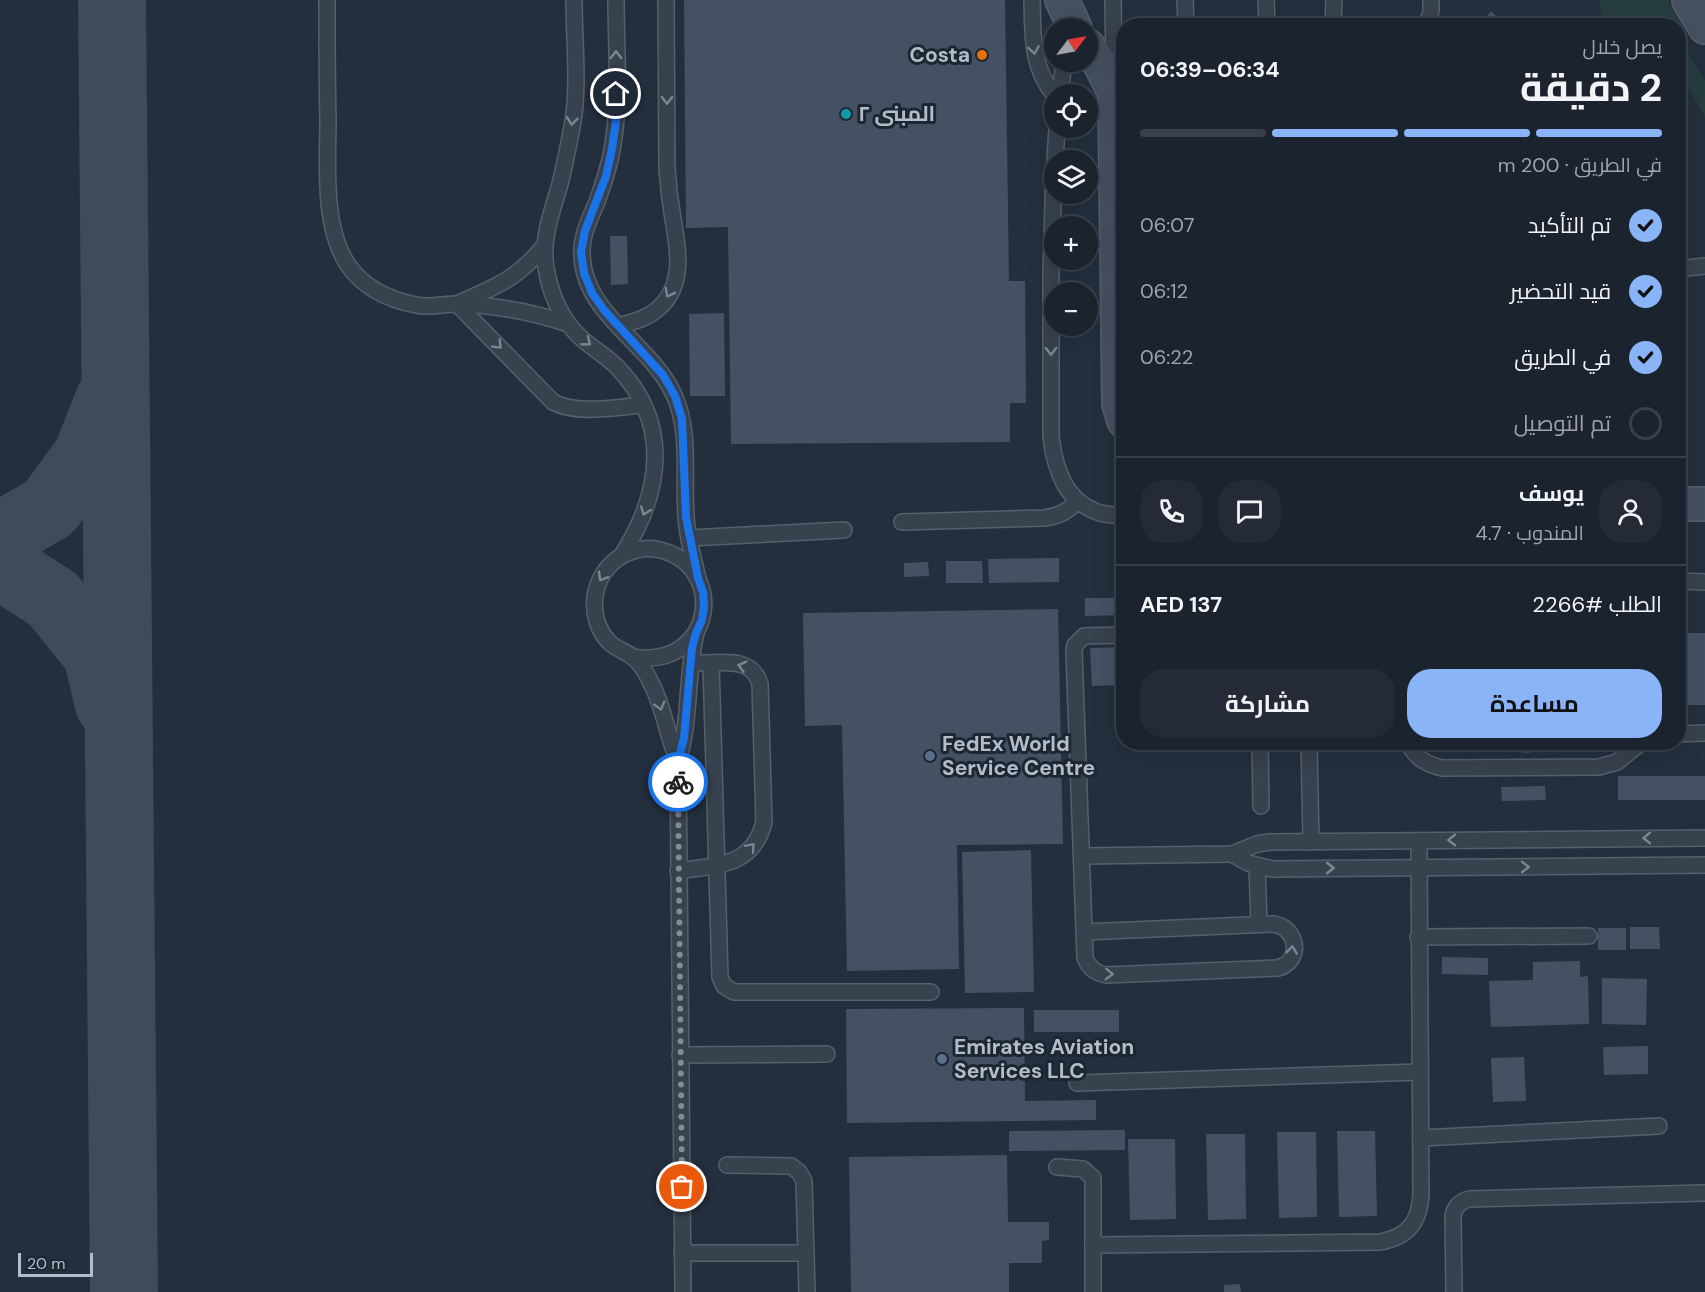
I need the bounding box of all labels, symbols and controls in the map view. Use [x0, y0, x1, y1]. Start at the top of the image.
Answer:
north arrow [1044, 18, 1098, 72]
map controls [1044, 18, 1098, 336]
text: يصل خلال [1582, 34, 1662, 60]
place label: Costa [909, 41, 970, 69]
one-way arrow [1027, 45, 1040, 55]
marker: Costa [975, 48, 989, 62]
one-way arrow [610, 50, 622, 59]
text: 06:34–06:39 [1140, 55, 1280, 84]
text: 2 دقيقة [1520, 62, 1662, 113]
pin [590, 68, 641, 119]
icon: home [599, 77, 632, 110]
button: locate [1044, 84, 1098, 138]
one-way arrow [661, 96, 673, 105]
place label: المبنى ٢ [858, 100, 935, 128]
marker: المبنى ٢ [839, 107, 853, 121]
one-way arrow [567, 117, 579, 126]
button: layers [1044, 150, 1098, 204]
text: في الطريق · 200 m [1498, 152, 1662, 178]
icon: check [1629, 209, 1662, 242]
text: تم التأكيد [1528, 211, 1611, 240]
text: 06:07 [1140, 212, 1194, 238]
button: + [1044, 216, 1098, 270]
icon: check [1629, 275, 1662, 308]
text: قيد التحضير [1510, 277, 1611, 306]
text: 06:12 [1140, 278, 1188, 304]
button: − [1044, 282, 1098, 336]
one-way arrow [665, 286, 676, 297]
one-way arrow [580, 335, 591, 346]
one-way arrow [490, 338, 501, 349]
icon: check [1629, 341, 1662, 374]
text: في الطريق [1514, 343, 1611, 372]
text: 06:22 [1140, 344, 1193, 370]
one-way arrow [1045, 346, 1057, 355]
text: تم التوصيل [1514, 409, 1611, 438]
text: يوسف [1519, 479, 1584, 508]
button: phone [1140, 480, 1203, 543]
button: chat [1218, 480, 1281, 543]
button: person [1599, 480, 1662, 543]
one-way arrow [640, 506, 653, 516]
text: المندوب · 4.7 [1476, 520, 1584, 546]
one-way arrow [598, 571, 609, 581]
text: AED 137 [1140, 590, 1222, 619]
text: الطلب #2266 [1532, 590, 1662, 619]
one-way arrow [737, 661, 748, 673]
button: مشاركة [1140, 669, 1395, 738]
button: مساعدة [1407, 669, 1662, 738]
one-way arrow [653, 700, 665, 711]
place label: FedEx World Service Centre [942, 730, 1095, 782]
marker: FedEx World Service Centre [923, 749, 937, 763]
courier [648, 752, 708, 812]
icon: bike [662, 766, 695, 799]
one-way arrow [1642, 832, 1651, 844]
one-way arrow [1447, 834, 1456, 846]
one-way arrow [744, 843, 755, 854]
one-way arrow [1521, 860, 1530, 873]
one-way arrow [1326, 862, 1335, 874]
one-way arrow [1286, 945, 1298, 955]
one-way arrow [1105, 968, 1114, 980]
place label: Emirates Aviation Services LLC [954, 1033, 1134, 1085]
marker: Emirates Aviation Services LLC [935, 1052, 949, 1066]
pin [656, 1161, 707, 1212]
icon: bag [665, 1170, 698, 1203]
scale bar [18, 1250, 93, 1278]
text: 20 m [27, 1253, 66, 1274]

